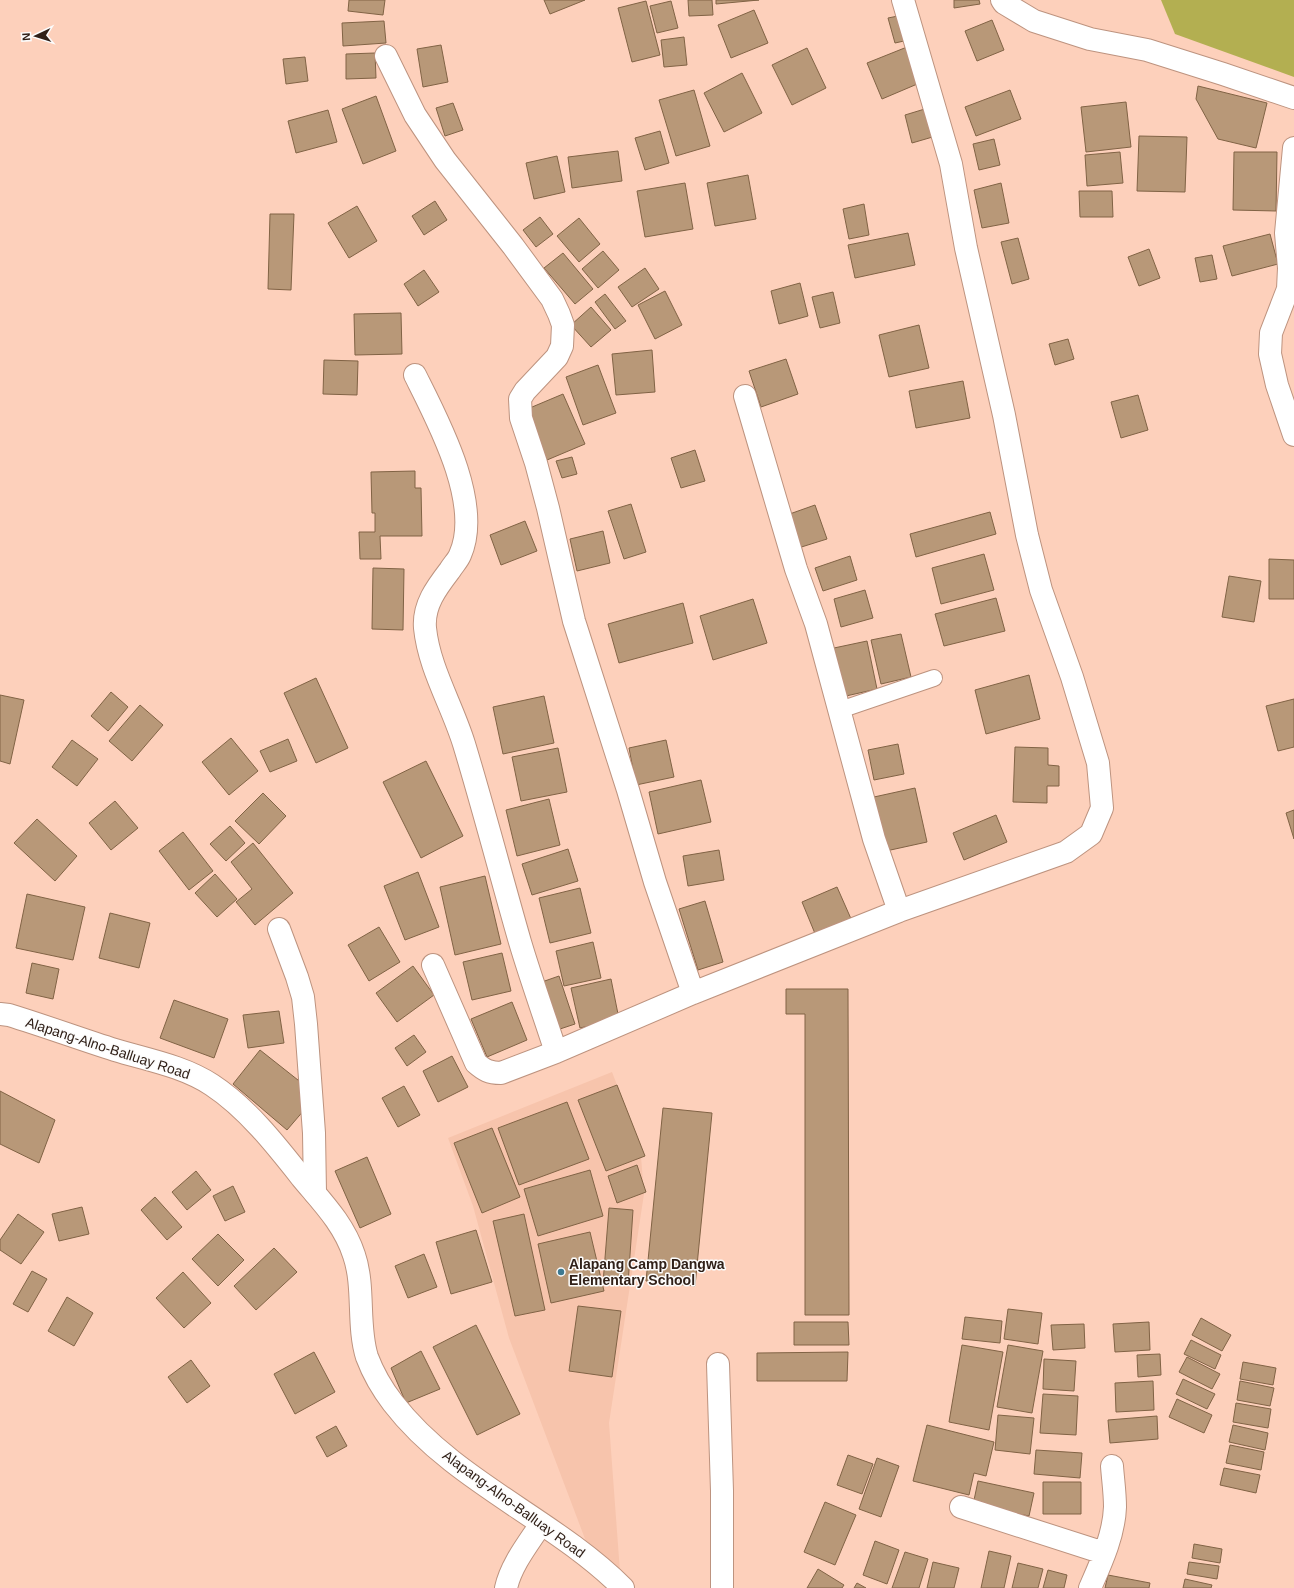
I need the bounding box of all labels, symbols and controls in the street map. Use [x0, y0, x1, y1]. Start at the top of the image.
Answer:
north arrow [16, 16, 56, 56]
text: N [20, 32, 32, 41]
street label: Alapang-Alno-Balluay Road [24, 1014, 192, 1082]
place label: Alapang Camp Dangwa Elementary School [569, 1256, 725, 1288]
marker: Alapang Camp Dangwa Elementary School [556, 1267, 566, 1277]
street label: Alapang-Alno-Balluay Road [440, 1447, 588, 1561]

